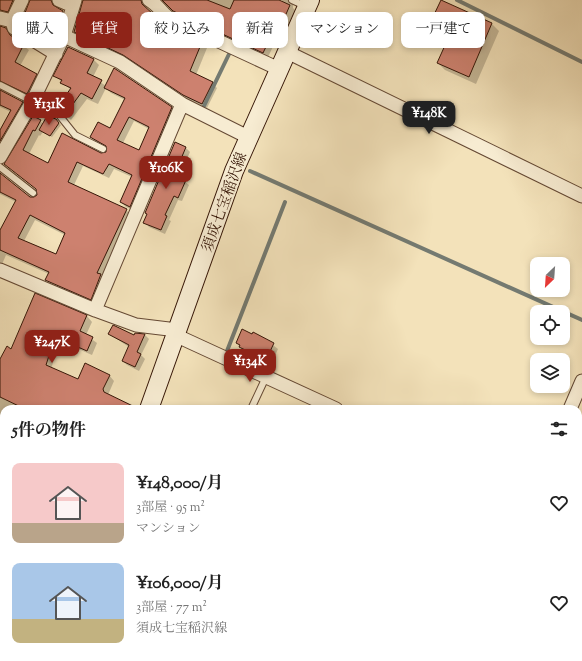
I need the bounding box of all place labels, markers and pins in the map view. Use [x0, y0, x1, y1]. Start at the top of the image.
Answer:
pin: ¥131K [21, 92, 77, 126]
pin: ¥148K [401, 101, 457, 135]
pin: ¥106K [138, 156, 194, 190]
pin: ¥247K [24, 330, 80, 364]
pin: ¥134K [222, 349, 278, 383]

